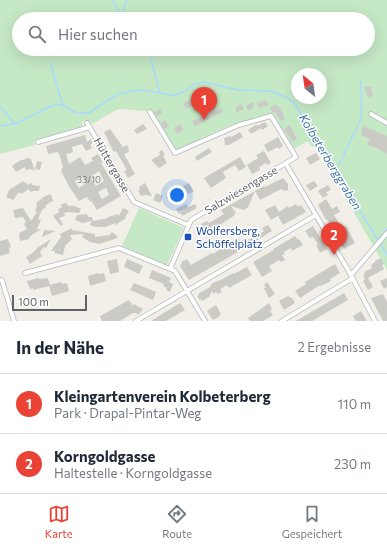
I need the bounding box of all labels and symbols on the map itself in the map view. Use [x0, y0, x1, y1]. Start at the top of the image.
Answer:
north arrow [291, 68, 327, 104]
pin: 1 [191, 87, 217, 120]
water label: Kolbeterberggraben [297, 111, 365, 212]
street label: Hüttergasse [92, 135, 133, 195]
street label: Salzwiesengasse [202, 163, 280, 216]
house number: 33/10 [77, 174, 101, 185]
your location [167, 185, 187, 205]
pin: 2 [321, 222, 347, 255]
place label: Wolfersberg, Schöffelplatz [196, 224, 263, 250]
marker: Wolfersberg, Schöffelplatz [183, 232, 193, 242]
scale bar [12, 293, 87, 312]

